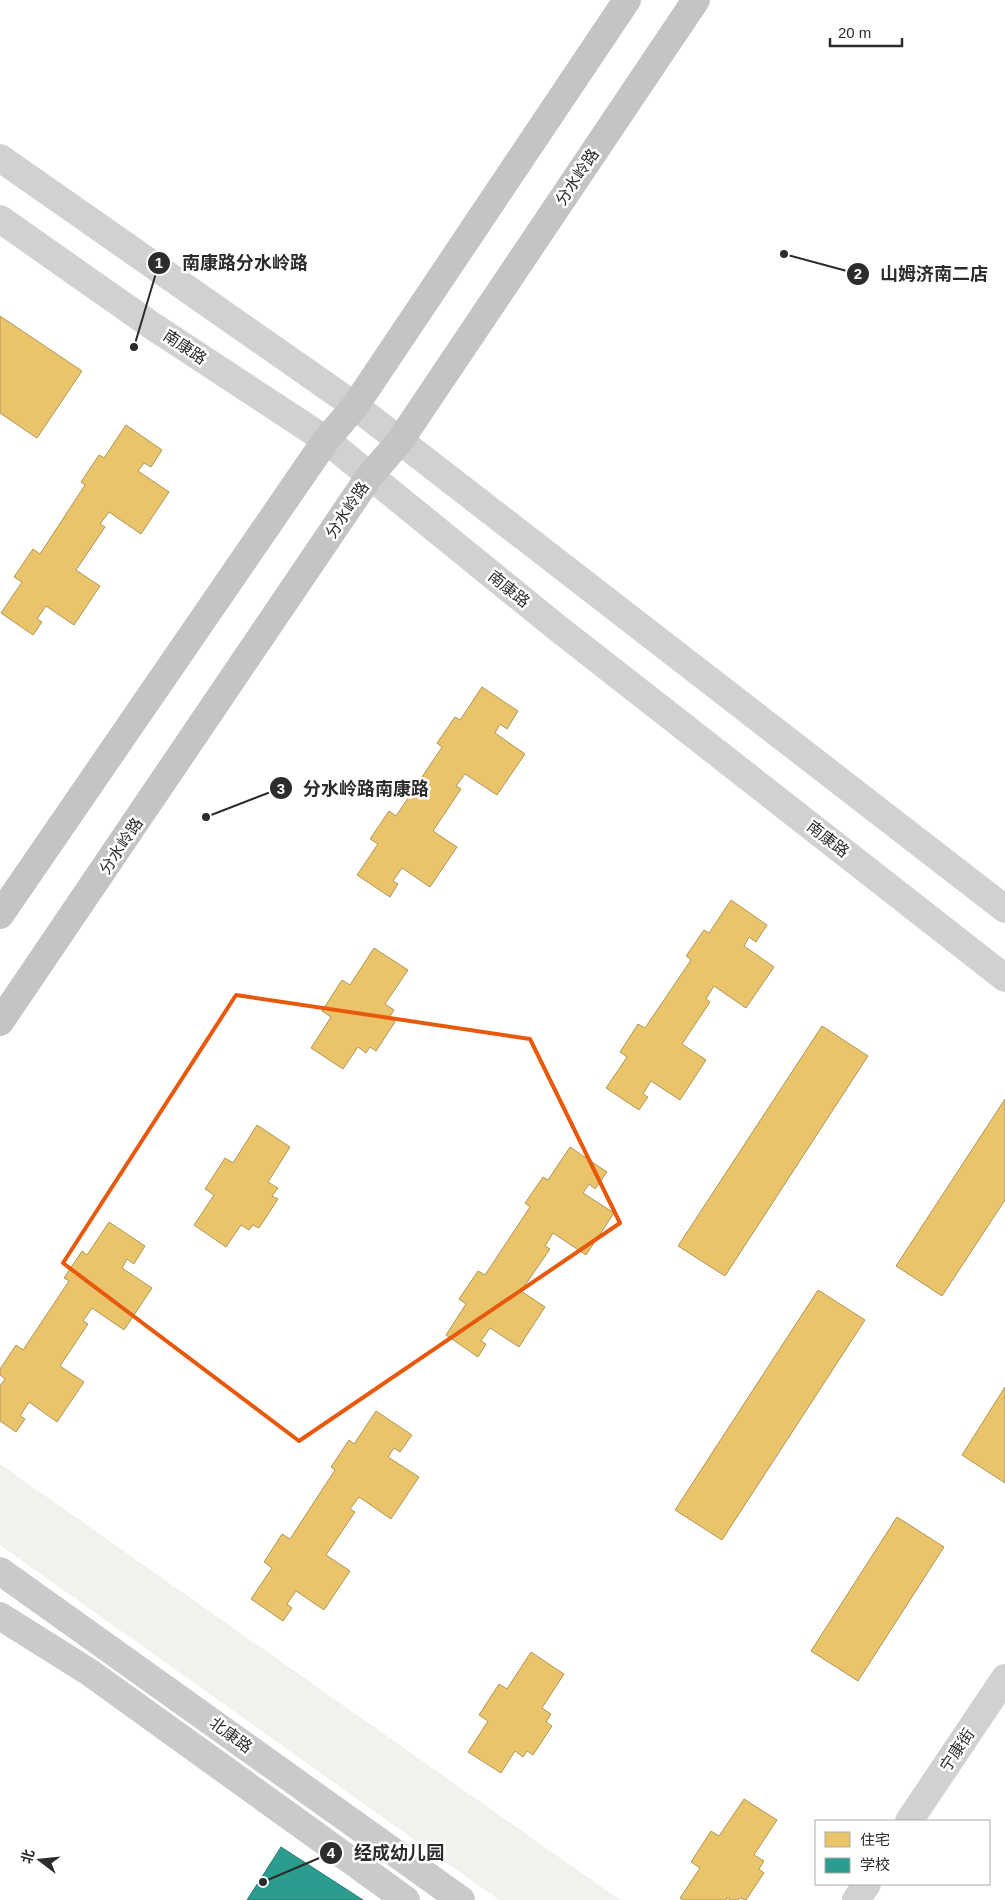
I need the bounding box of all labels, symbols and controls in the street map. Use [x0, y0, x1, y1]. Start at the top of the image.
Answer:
scale bar [830, 15, 902, 47]
text: 20 m [838, 24, 871, 41]
street label: 分水岭路 [552, 146, 602, 208]
callout: 南康路分水岭路 [147, 246, 318, 279]
text: 南康路分水岭路 [182, 253, 308, 273]
text: 1 [155, 254, 163, 271]
callout: 山姆济南二店 [845, 258, 998, 291]
text: 山姆济南二店 [880, 264, 988, 284]
text: 2 [854, 265, 862, 282]
street label: 南康路 [160, 327, 210, 367]
street label: 分水岭路 [322, 479, 372, 541]
street label: 南康路 [485, 567, 533, 611]
callout: 分水岭路南康路 [268, 772, 439, 805]
text: 分水岭路南康路 [303, 779, 429, 799]
text: 3 [277, 780, 285, 797]
street label: 分水岭路 [96, 815, 146, 877]
street label: 南康路 [804, 818, 852, 860]
street label: 北康路 [207, 1714, 255, 1756]
street label: 宁康街 [937, 1725, 977, 1775]
legend [815, 1820, 990, 1885]
text: 住宅 [860, 1831, 890, 1848]
north arrow [15, 1835, 65, 1885]
callout: 经成幼儿园 [319, 1836, 454, 1869]
text: 经成幼儿园 [354, 1843, 444, 1863]
text: 4 [327, 1844, 336, 1861]
text: 北 [18, 1847, 37, 1865]
text: 学校 [860, 1856, 890, 1873]

